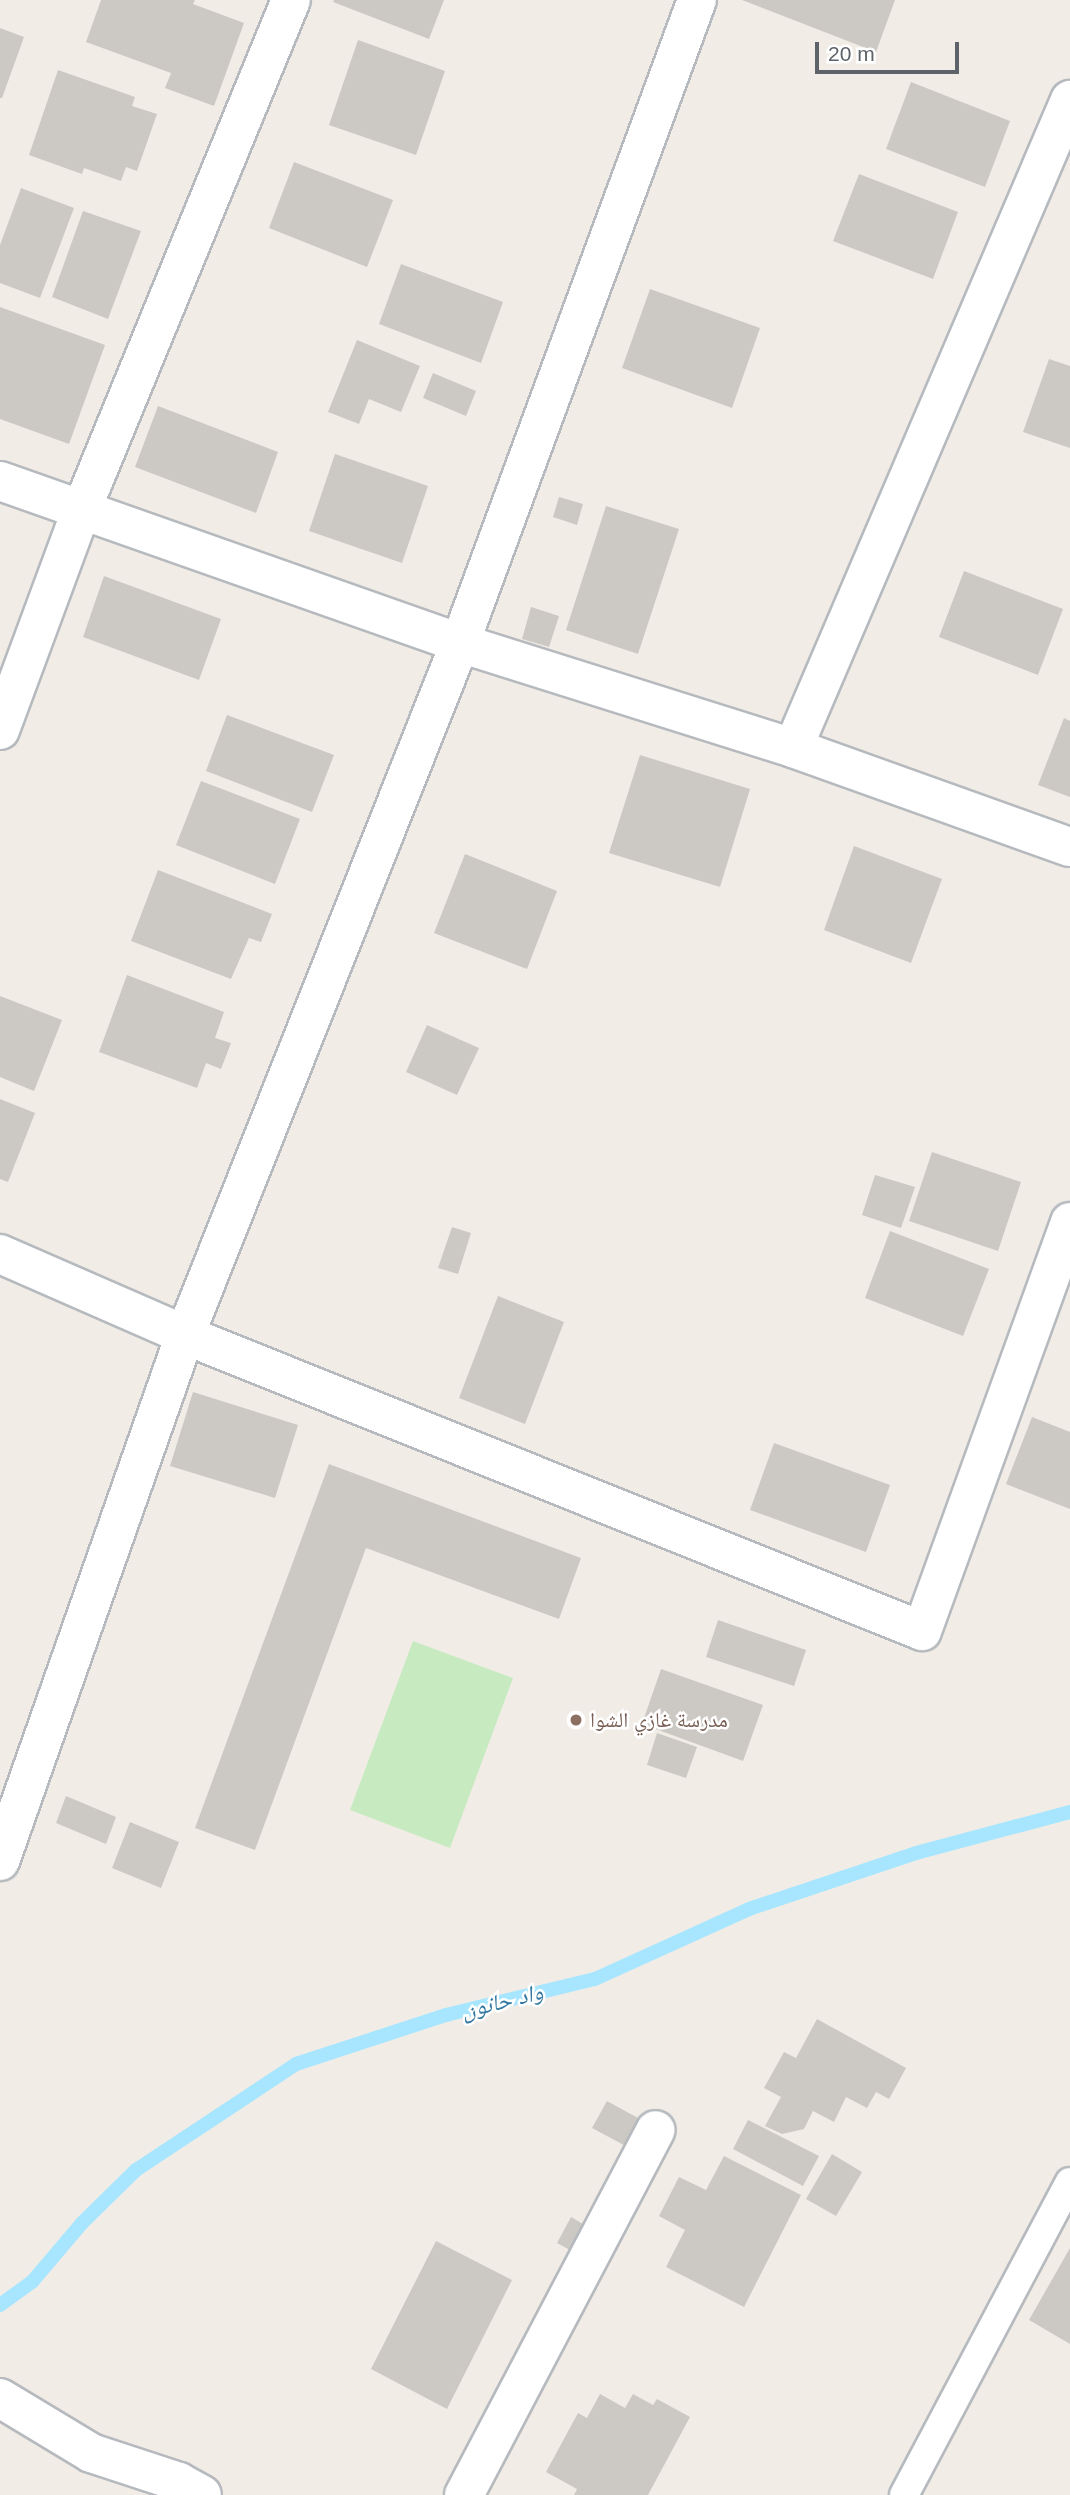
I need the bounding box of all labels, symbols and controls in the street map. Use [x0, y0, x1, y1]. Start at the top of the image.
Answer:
scale bar [818, 28, 962, 72]
text: 20 m [828, 42, 875, 65]
place label: مدرسة غازي الشوا [590, 1707, 728, 1733]
marker: مدرسة غازي الشوا [568, 1712, 584, 1728]
water label: واد حانون [458, 1978, 546, 2024]

